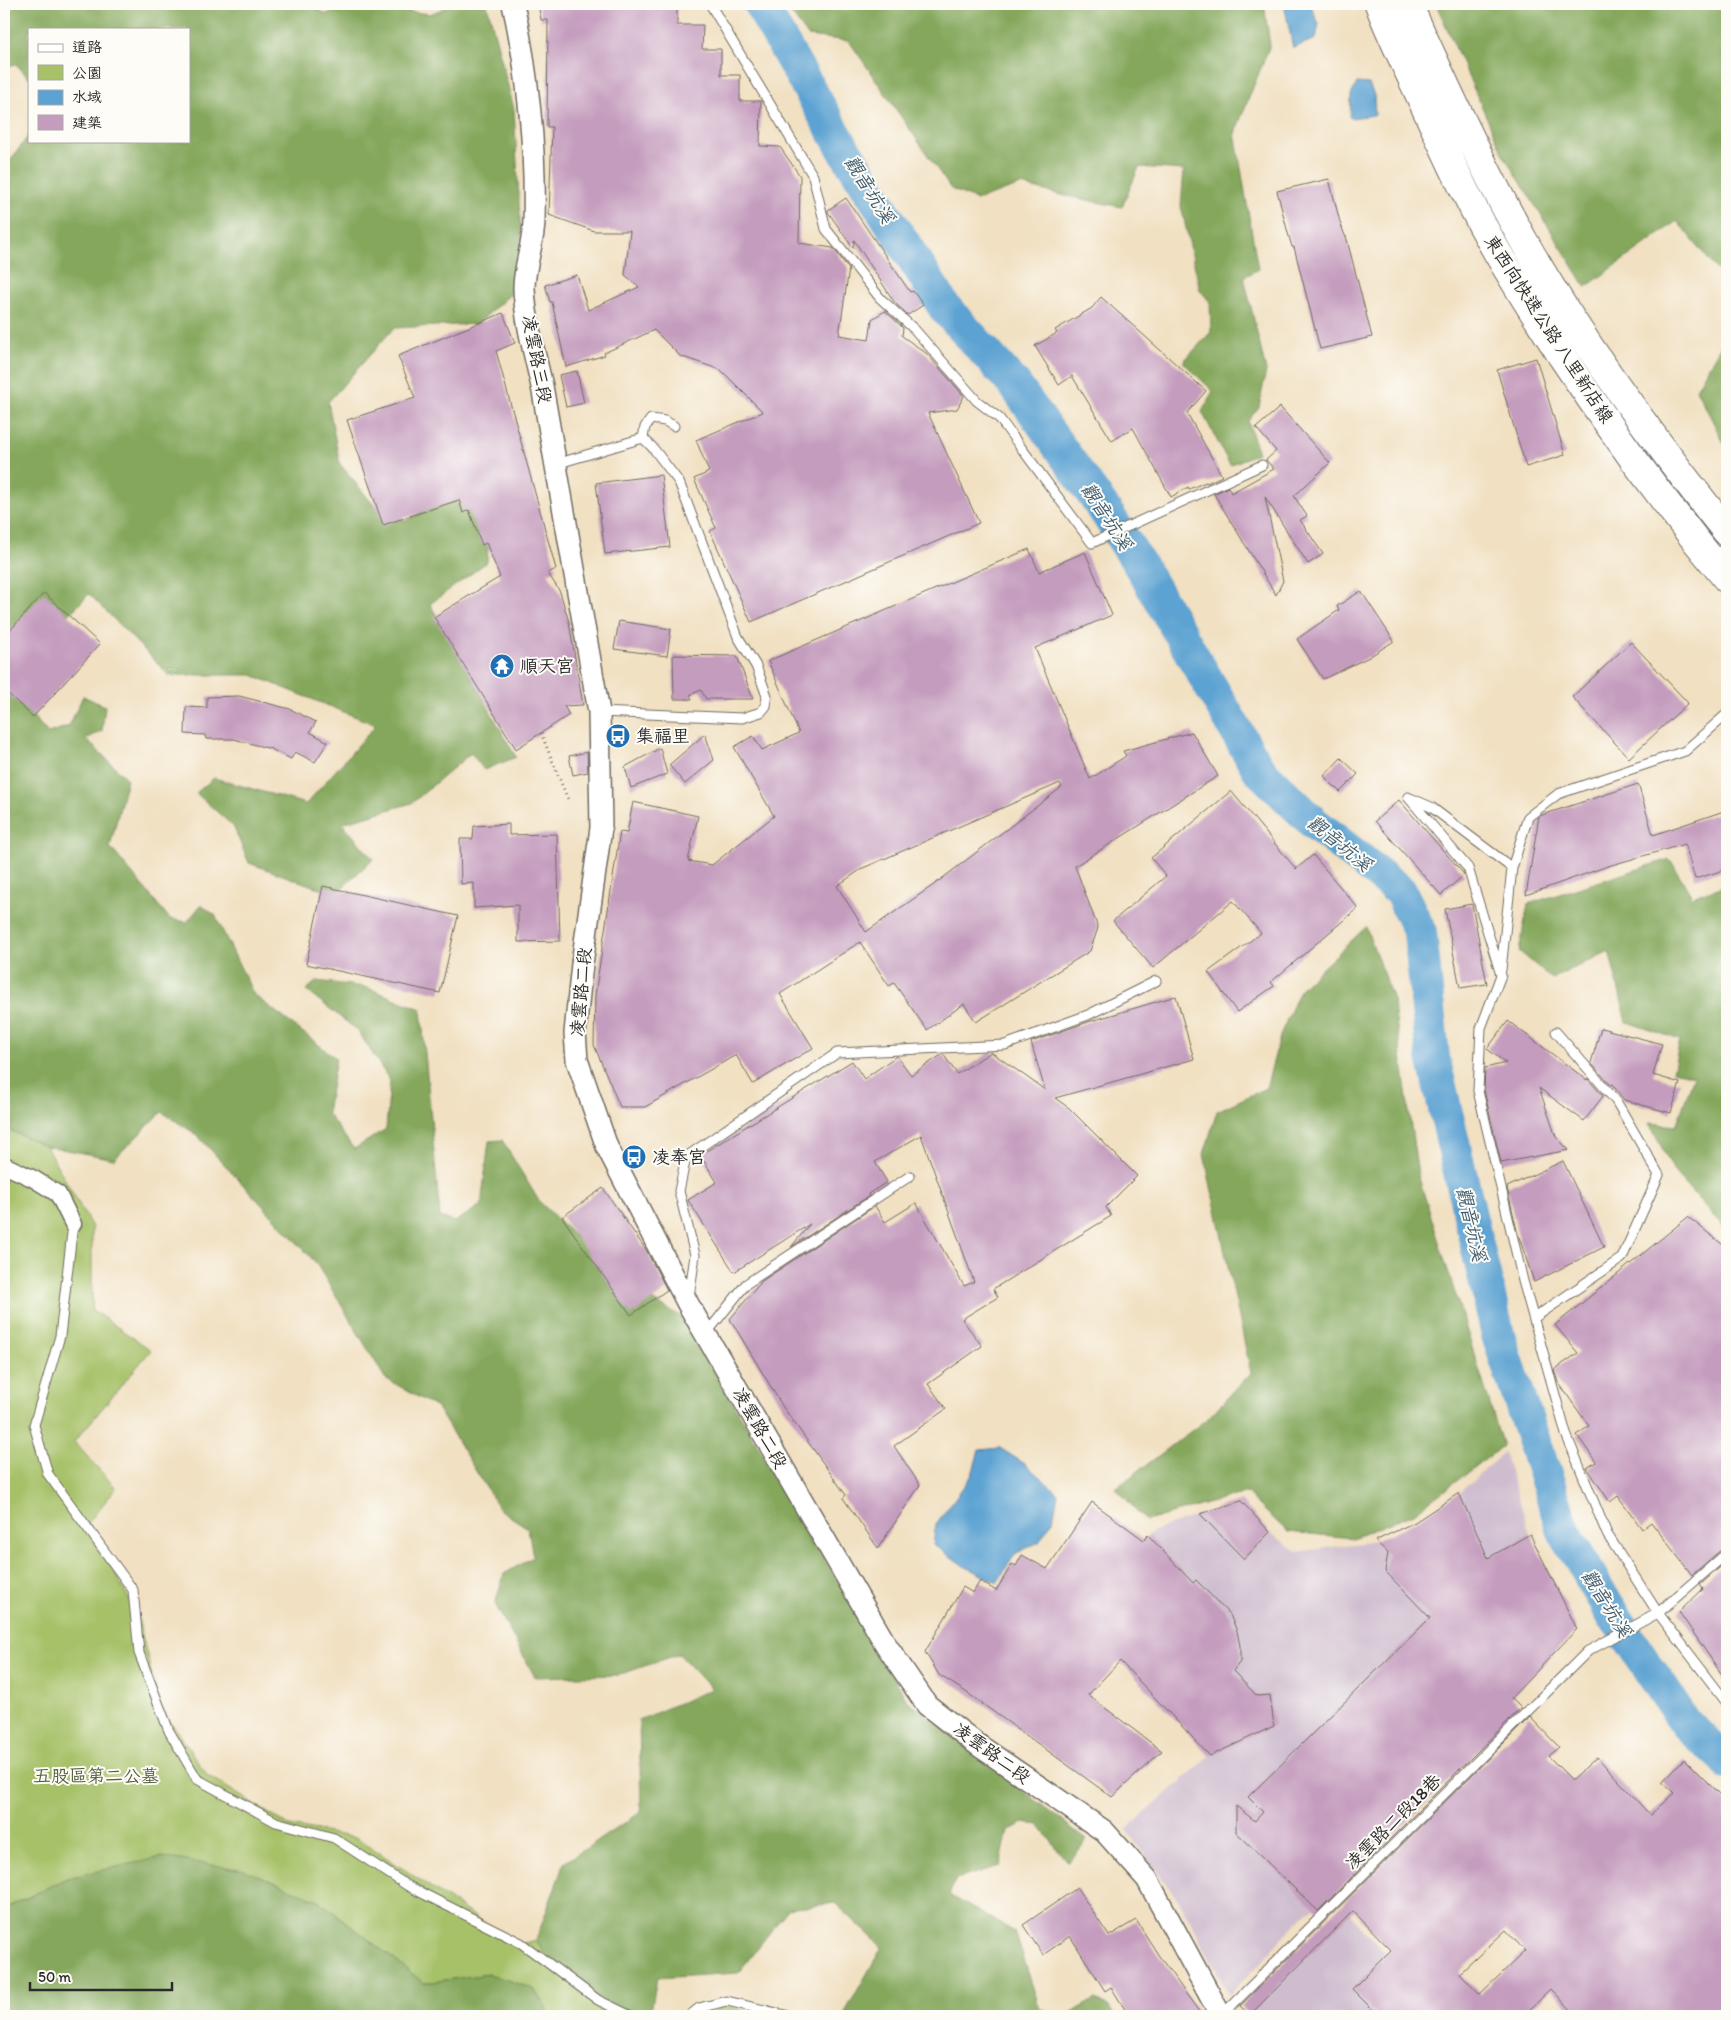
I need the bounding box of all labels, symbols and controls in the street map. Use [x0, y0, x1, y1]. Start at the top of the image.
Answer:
legend [28, 28, 190, 142]
text: 道路 [72, 38, 102, 56]
text: 公園 [72, 64, 102, 82]
text: 水域 [72, 88, 102, 106]
text: 建築 [72, 114, 102, 132]
water label: 觀音坑溪 [840, 151, 900, 228]
street label: 東西向快速公路 八里新店線 [1480, 231, 1618, 427]
street label: 凌雲路三段 [518, 313, 556, 405]
water label: 觀音坑溪 [1076, 478, 1137, 555]
temple icon: 順天宮 [489, 653, 515, 679]
place label: 順天宮 [520, 655, 574, 677]
bus stop icon: 集福里 [605, 723, 631, 749]
place label: 集福里 [636, 725, 690, 747]
water label: 觀音坑溪 [1303, 811, 1377, 877]
street label: 凌雲路二段 [566, 946, 596, 1038]
bus stop icon: 凌奉宮 [621, 1144, 647, 1170]
place label: 凌奉宮 [652, 1146, 706, 1168]
water label: 觀音坑溪 [1452, 1184, 1491, 1265]
street label: 凌雲路二段 [728, 1384, 792, 1472]
water label: 觀音坑溪 [1577, 1565, 1637, 1642]
street label: 凌雲路二段 [949, 1718, 1035, 1788]
park label: 五股區第二公墓 [33, 1765, 159, 1787]
street label: 凌雲路二段18巷 [1341, 1770, 1445, 1874]
scale bar [30, 1960, 172, 1992]
text: 50 m [38, 1968, 71, 1986]

